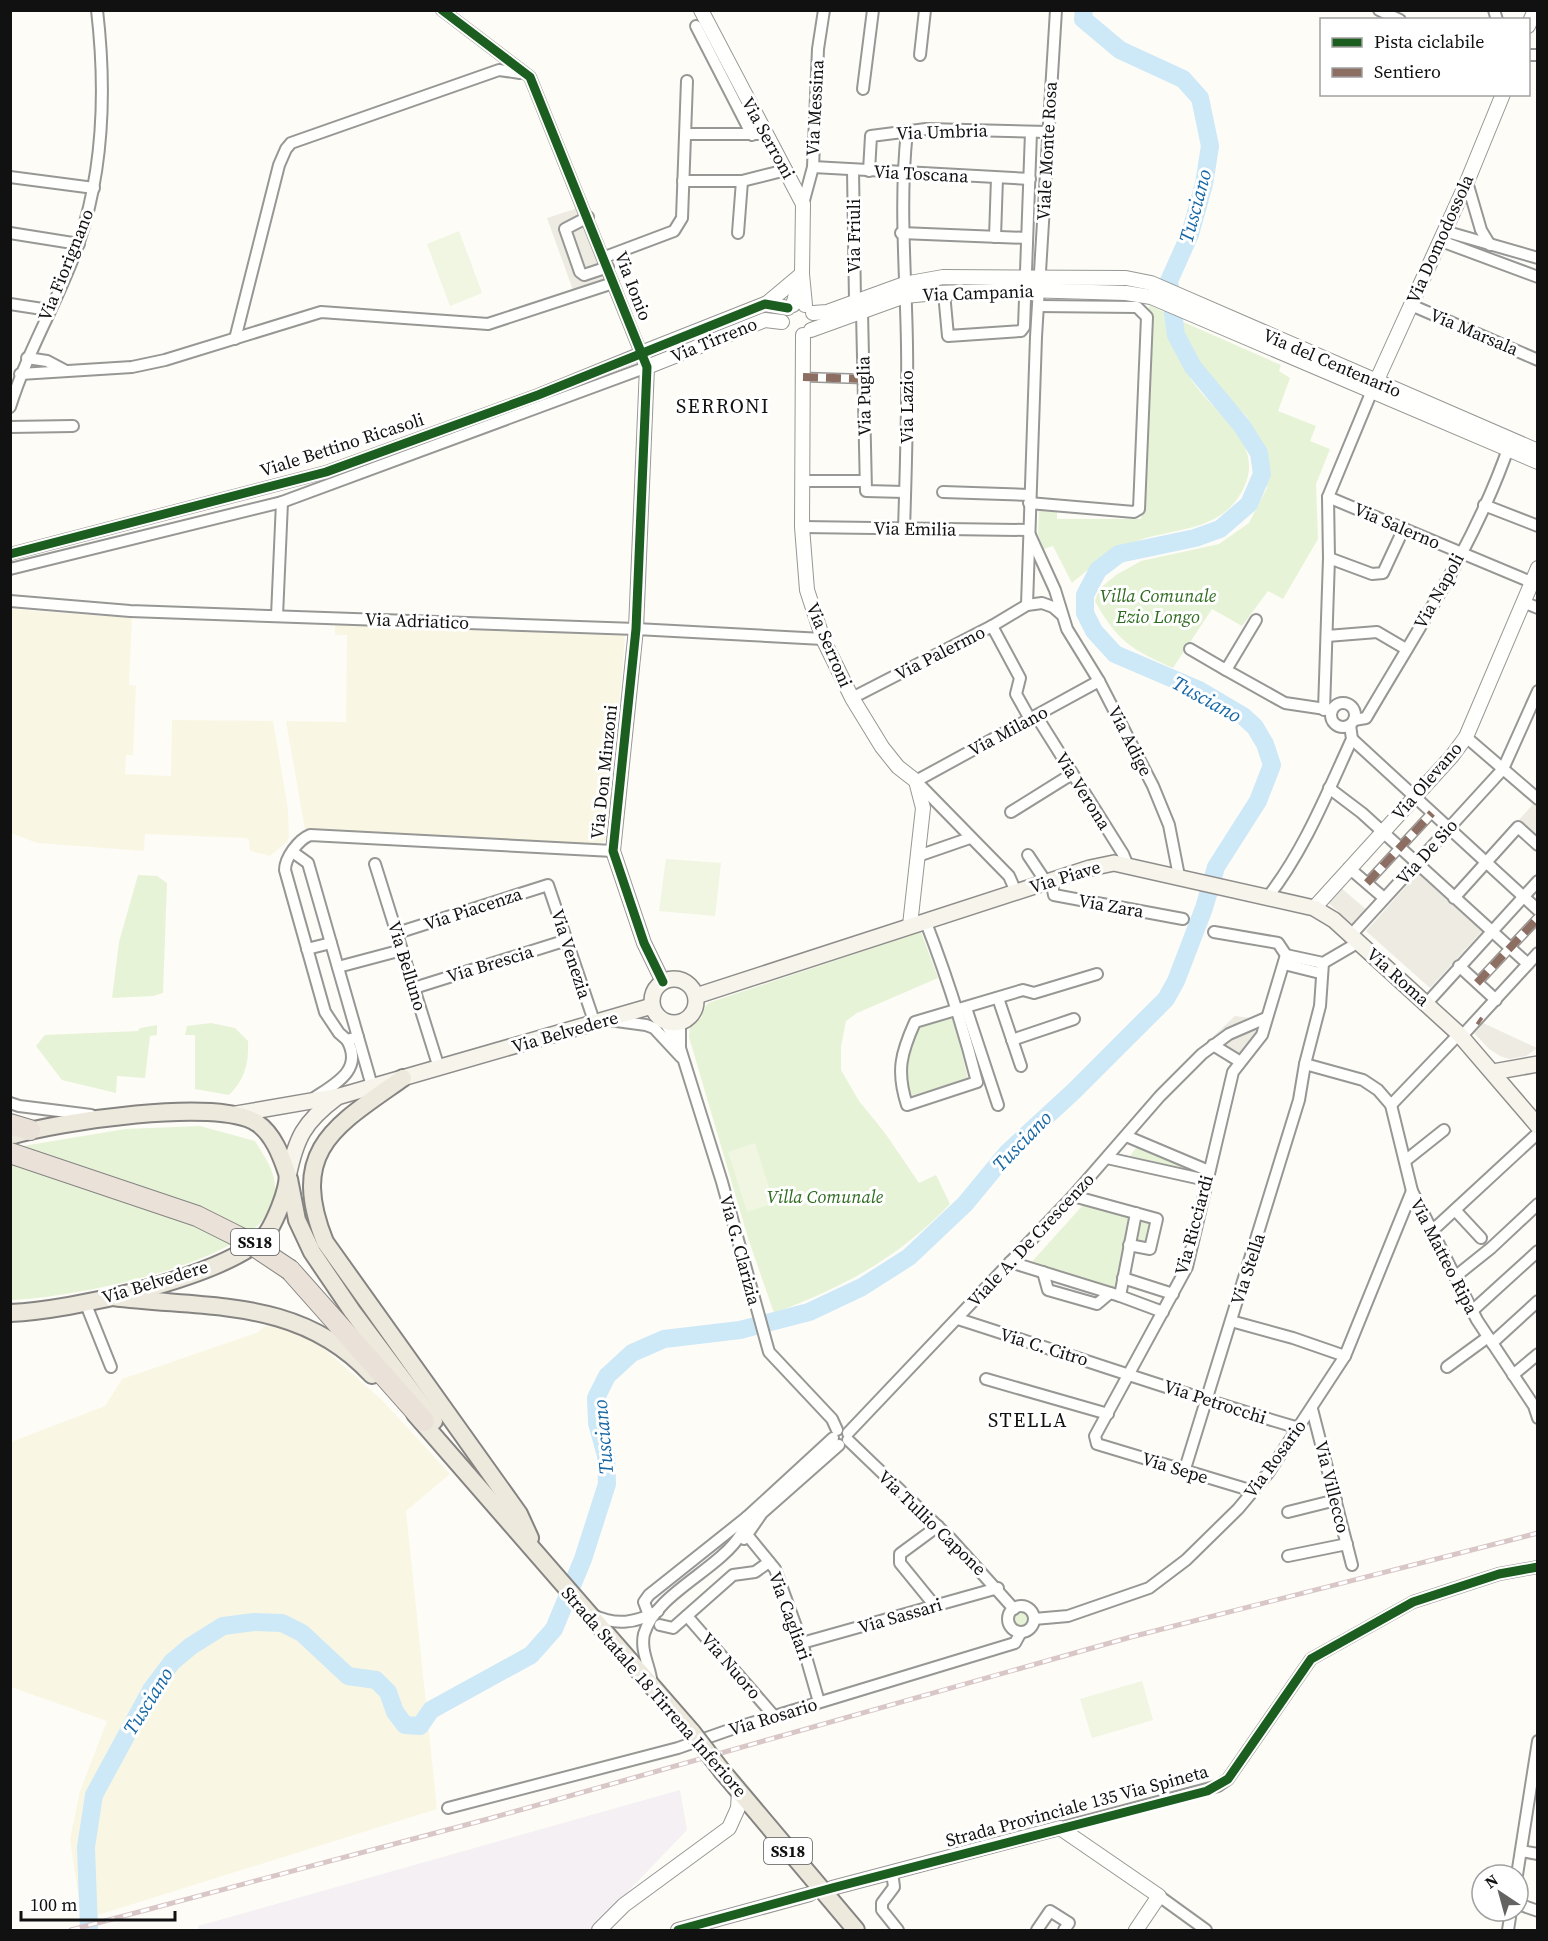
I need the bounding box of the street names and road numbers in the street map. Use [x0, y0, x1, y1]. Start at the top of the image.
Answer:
street label: Via Messina [799, 58, 830, 157]
street label: Viale Monte Rosa [1030, 80, 1063, 221]
street label: Via Serroni [736, 92, 801, 183]
street label: Via Umbria [896, 117, 989, 146]
street label: Via Toscana [873, 159, 970, 189]
street label: Via Domodossola [1400, 170, 1480, 307]
street label: Via Friuli [841, 199, 866, 273]
street label: Via Fiorignano [32, 205, 99, 325]
street label: Via Ionio [609, 247, 658, 324]
street label: Via Campania [922, 278, 1035, 307]
street label: Via Marsala [1426, 302, 1523, 362]
street label: Via Tirreno [667, 311, 761, 368]
street label: Via del Centenario [1259, 322, 1405, 403]
street label: Via Puglia [850, 355, 877, 436]
street label: Via Lazio [894, 370, 919, 444]
street label: Viale Bettino Ricasoli [257, 406, 427, 483]
street label: Via Salerno [1350, 496, 1444, 555]
street label: Via Emilia [873, 515, 957, 542]
street label: Via Napoli [1407, 548, 1470, 633]
street label: Via Serroni [800, 599, 859, 691]
street label: Via Adriatico [365, 606, 470, 635]
street label: Via Palermo [890, 619, 989, 686]
street label: Via Milano [964, 699, 1052, 762]
street label: Via Adige [1102, 701, 1159, 780]
street label: Via Don Minzoni [584, 704, 623, 840]
street label: Via Olevano [1386, 736, 1468, 825]
street label: Via Verona [1050, 747, 1118, 835]
street label: Via De Sio [1390, 813, 1463, 890]
street label: Via Piave [1026, 854, 1103, 899]
street label: Via Piacenza [421, 881, 526, 936]
street label: Via Zara [1076, 887, 1147, 924]
street label: Via Venezia [545, 906, 598, 1003]
street label: Via Belluno [382, 918, 433, 1014]
street label: Via Brescia [443, 938, 537, 989]
street label: Via Roma [1361, 942, 1436, 1012]
street label: Via Belvedere [509, 1004, 621, 1059]
street label: Viale A. De Crescenzo [962, 1167, 1100, 1312]
street label: Via Ricciardi [1168, 1172, 1219, 1278]
street label: Via G. Clarizia [714, 1192, 767, 1309]
street label: Via Matteo Ripa [1404, 1194, 1485, 1319]
road number: SS18 [231, 1229, 279, 1255]
street label: Via Stella [1224, 1229, 1271, 1308]
street label: Via Belvedere [99, 1254, 211, 1310]
street label: Via C. Citro [997, 1321, 1091, 1372]
street label: Via Petrocchi [1161, 1373, 1270, 1430]
street label: Via Rosario [1238, 1414, 1312, 1503]
street label: Via Villecco [1309, 1438, 1356, 1536]
street label: Via Sepe [1139, 1446, 1211, 1489]
street label: Via Tullio Capone [873, 1464, 992, 1581]
street label: Via Cagliari [763, 1568, 818, 1664]
street label: Strada Statale 18 Tirrena Inferiore [556, 1581, 753, 1802]
street label: Via Sassari [855, 1592, 945, 1639]
street label: Via Nuoro [695, 1627, 767, 1704]
street label: Via Rosario [725, 1691, 820, 1742]
street label: Strada Provinciale 135 Via Spineta [943, 1758, 1212, 1853]
road number: SS18 [764, 1838, 812, 1864]

